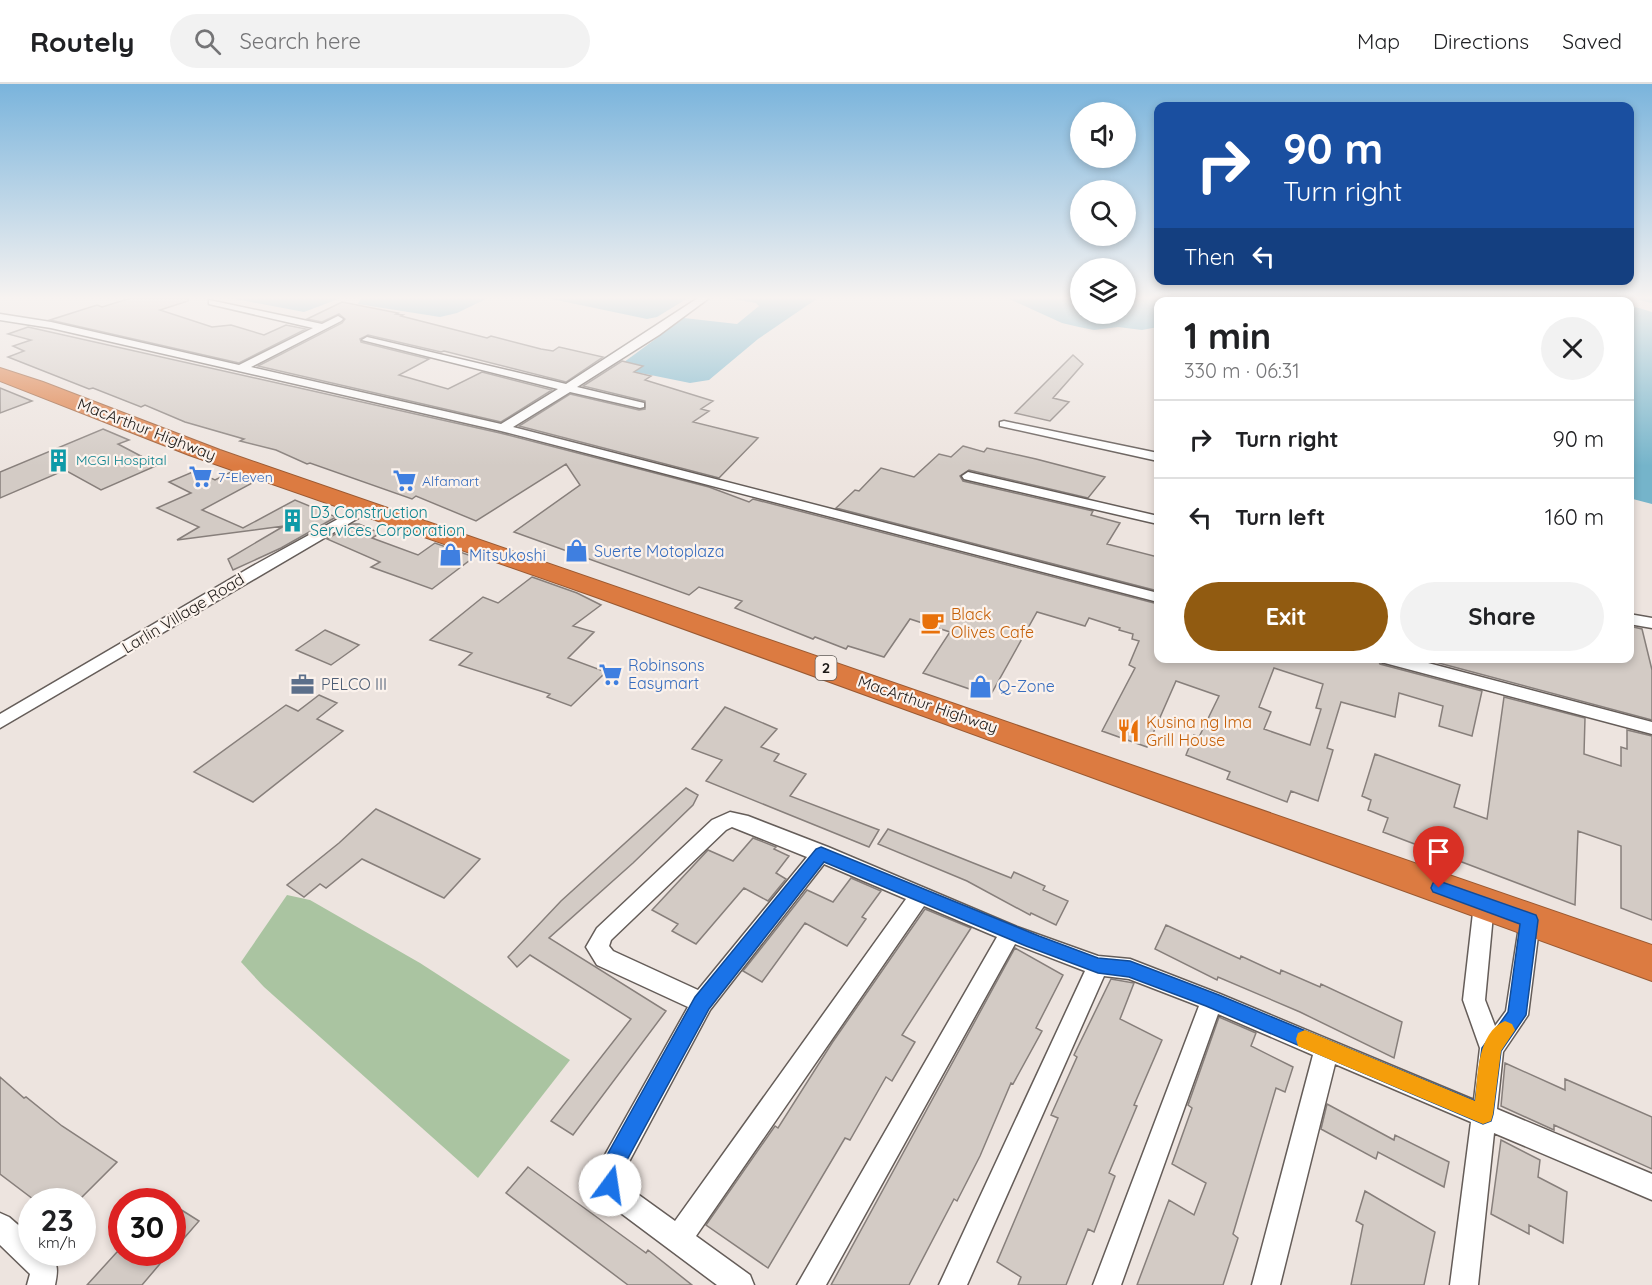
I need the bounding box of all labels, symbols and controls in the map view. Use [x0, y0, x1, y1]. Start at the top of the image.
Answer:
search box [170, 14, 590, 68]
text: Routely [30, 24, 134, 59]
icon: search [191, 25, 224, 58]
text: Search here [239, 27, 361, 55]
text: Map [1357, 28, 1400, 54]
text: Directions [1433, 28, 1529, 54]
text: Saved [1562, 28, 1622, 54]
map controls [1070, 102, 1136, 324]
button: sound [1070, 102, 1136, 168]
text: 90 m [1283, 122, 1383, 175]
icon: right [1184, 126, 1262, 204]
text: Turn right [1283, 174, 1402, 208]
button: search [1070, 180, 1136, 246]
icon: left [1247, 240, 1280, 273]
text: Then [1184, 243, 1235, 271]
button: layers [1070, 258, 1136, 324]
text: 1 min [1184, 313, 1271, 358]
button: close [1541, 317, 1604, 380]
text: 330 m · 06:31 [1184, 358, 1300, 383]
street label: MacArthur Highway [75, 393, 219, 465]
icon: right [1184, 423, 1217, 456]
text: Turn right [1235, 425, 1339, 453]
text: 90 m [1553, 425, 1604, 453]
building icon: MCGI Hospital [45, 447, 71, 473]
place label: MCGI Hospital [76, 451, 167, 469]
supermarket icon: 7-Eleven [187, 464, 213, 490]
place label: 7-Eleven [218, 468, 273, 486]
supermarket icon: Alfamart [391, 468, 417, 494]
place label: Alfamart [422, 472, 479, 490]
icon: left [1184, 501, 1217, 534]
place label: D3 Construction Services Corporation [310, 502, 465, 540]
text: Turn left [1235, 503, 1325, 531]
text: 160 m [1545, 503, 1604, 531]
building icon: D3 Construction Services Corporation [279, 508, 305, 534]
shop icon: Suerte Motoplaza [563, 538, 589, 564]
place label: Suerte Motoplaza [594, 541, 724, 561]
shop icon: Mitsukoshi [438, 542, 464, 568]
place label: Mitsukoshi [469, 545, 546, 565]
street label: Larlin Village Road [118, 569, 248, 657]
button: Exit [1184, 582, 1388, 651]
button: Share [1400, 582, 1604, 651]
place label: Black Olives Cafe [951, 604, 1034, 642]
cafe icon: Black Olives Cafe [920, 610, 946, 636]
place label: Robinsons Easymart [628, 655, 705, 693]
road number: 2 [816, 656, 836, 680]
supermarket icon: Robinsons Easymart [597, 661, 623, 687]
office icon: PELCO III [290, 671, 316, 697]
street label: MacArthur Highway [855, 671, 1001, 737]
shop icon: Q-Zone [967, 673, 993, 699]
place label: PELCO III [321, 674, 387, 694]
place label: Q-Zone [998, 676, 1055, 696]
place label: Kusina ng Ima Grill House [1146, 712, 1252, 750]
restaurant icon: Kusina ng Ima Grill House [1115, 718, 1141, 744]
pin [1413, 826, 1464, 888]
icon: arrive [1422, 835, 1455, 868]
position arrow [578, 1153, 642, 1217]
speed limit sign: 30 [108, 1188, 186, 1266]
text: 23 [40, 1201, 74, 1239]
text: km/h [38, 1233, 76, 1252]

